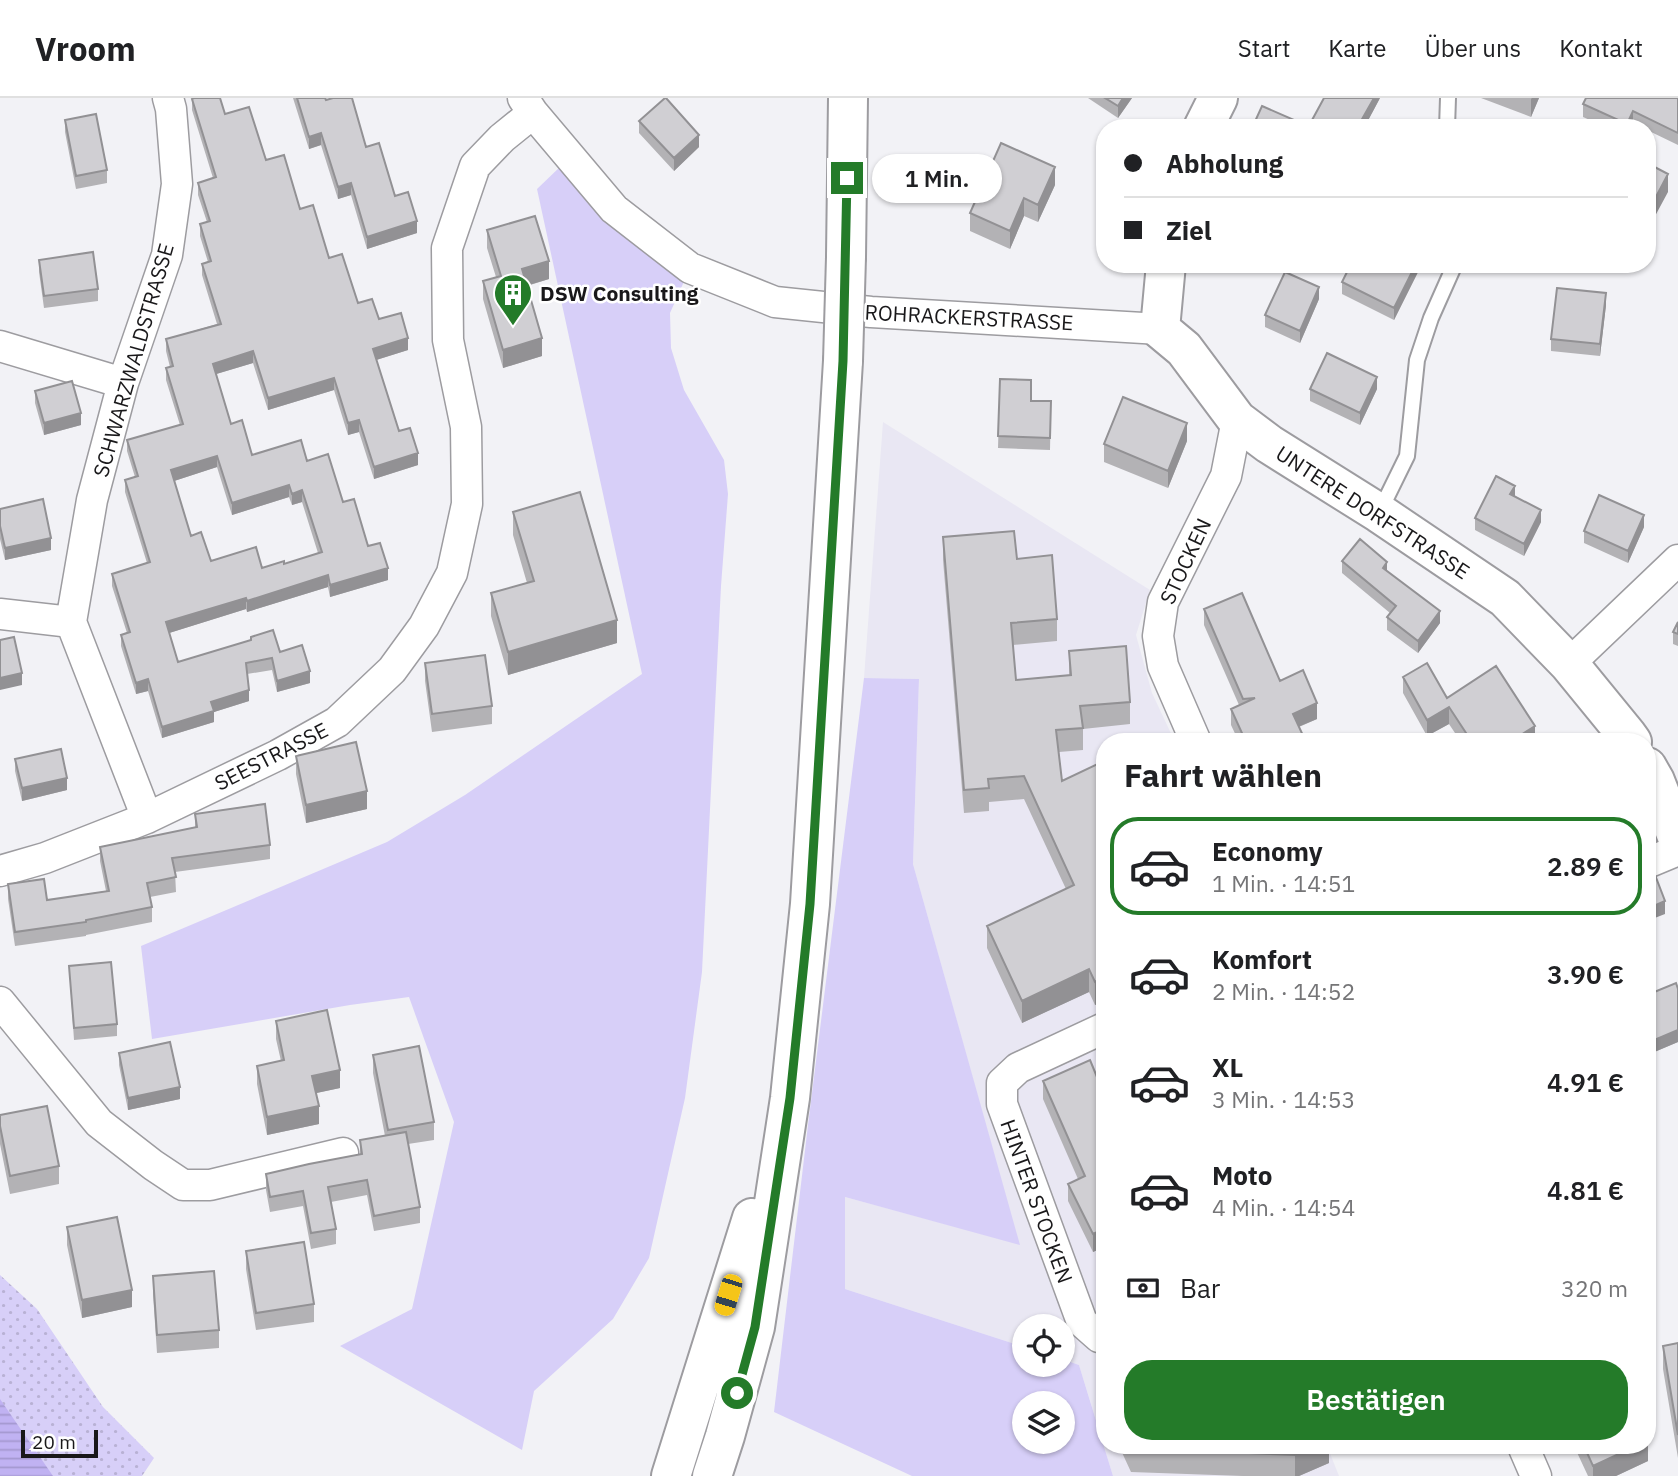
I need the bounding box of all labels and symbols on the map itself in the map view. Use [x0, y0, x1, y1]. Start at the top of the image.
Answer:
callout: 1 Min. [872, 154, 1001, 202]
route end [831, 162, 863, 194]
street label: SCHWARZWALDSTRASSE [86, 240, 180, 480]
building icon: DSW Consulting [492, 272, 534, 327]
place label: DSW Consulting [540, 279, 699, 307]
street label: ROHRACKERSTRASSE [864, 298, 1074, 336]
street label: UNTERE DORFSTRASSE [1271, 439, 1475, 585]
street label: STOCKEN [1153, 513, 1217, 609]
street label: SEESTRASSE [209, 715, 333, 797]
street label: HINTER STOCKEN [994, 1115, 1080, 1287]
car [712, 1272, 745, 1318]
route start [721, 1377, 753, 1409]
scale bar [21, 1427, 98, 1459]

